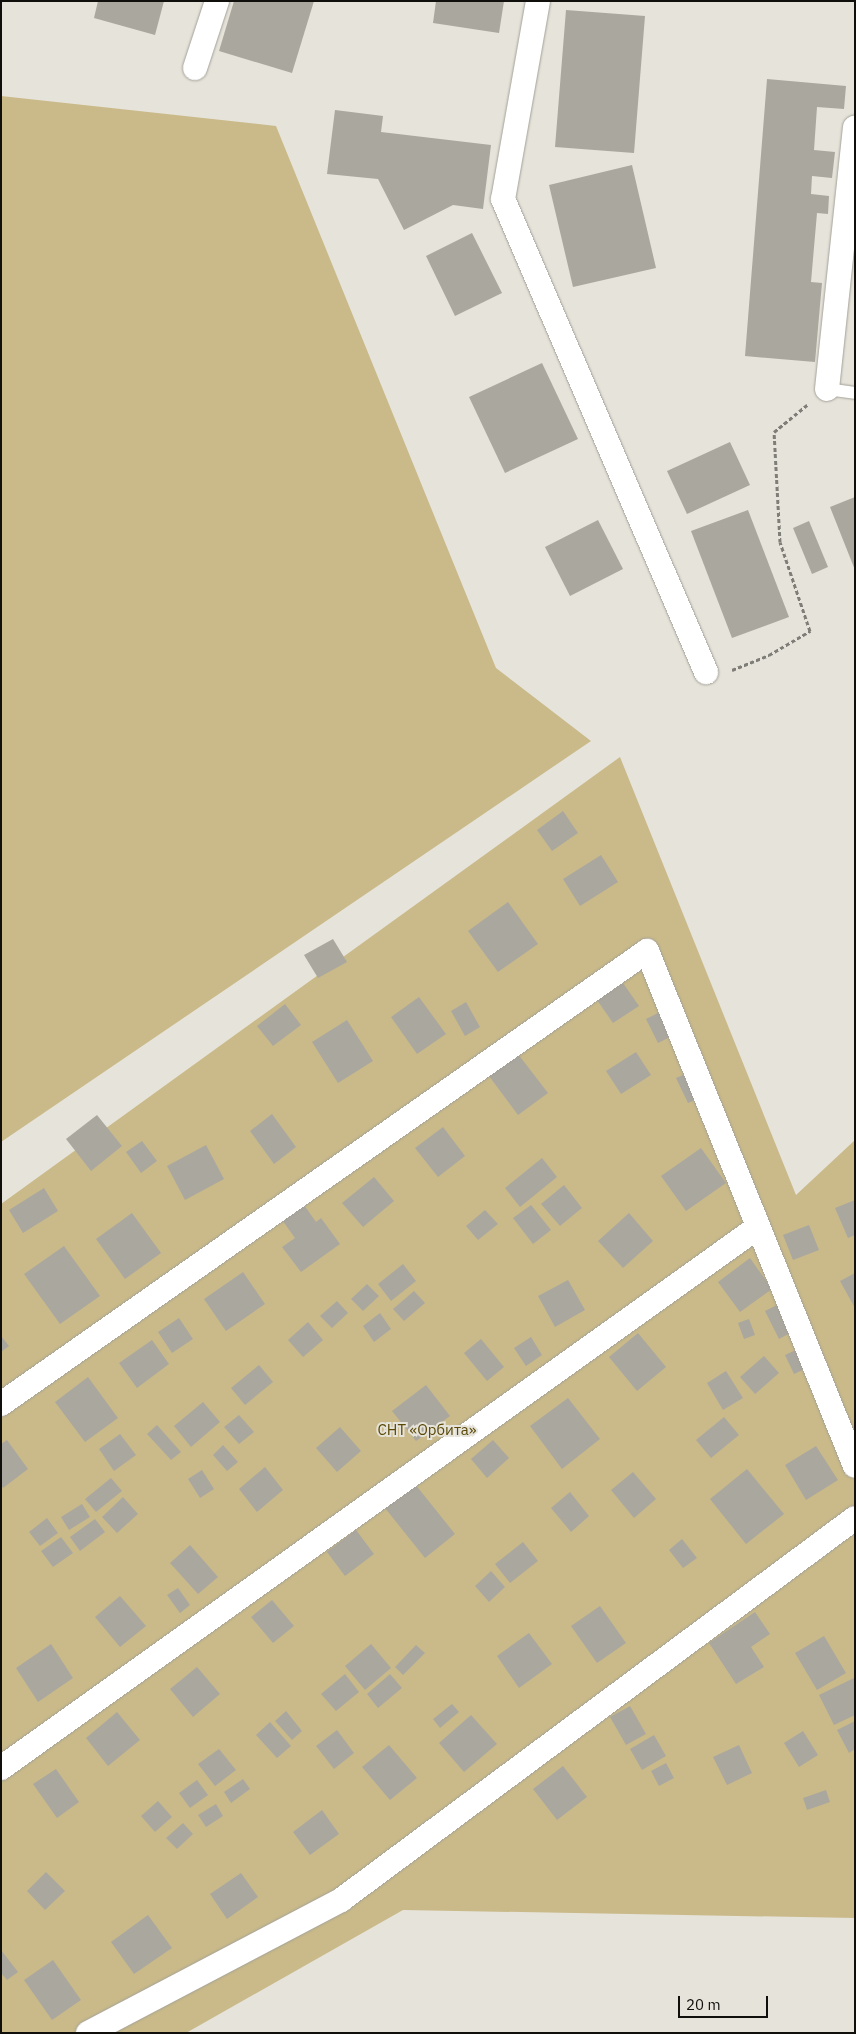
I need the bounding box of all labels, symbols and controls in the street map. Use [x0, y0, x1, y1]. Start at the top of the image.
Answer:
park label: СНТ «Орбита» [378, 1421, 476, 1439]
scale bar [681, 1986, 771, 2018]
text: 20 m [686, 1995, 721, 2014]

